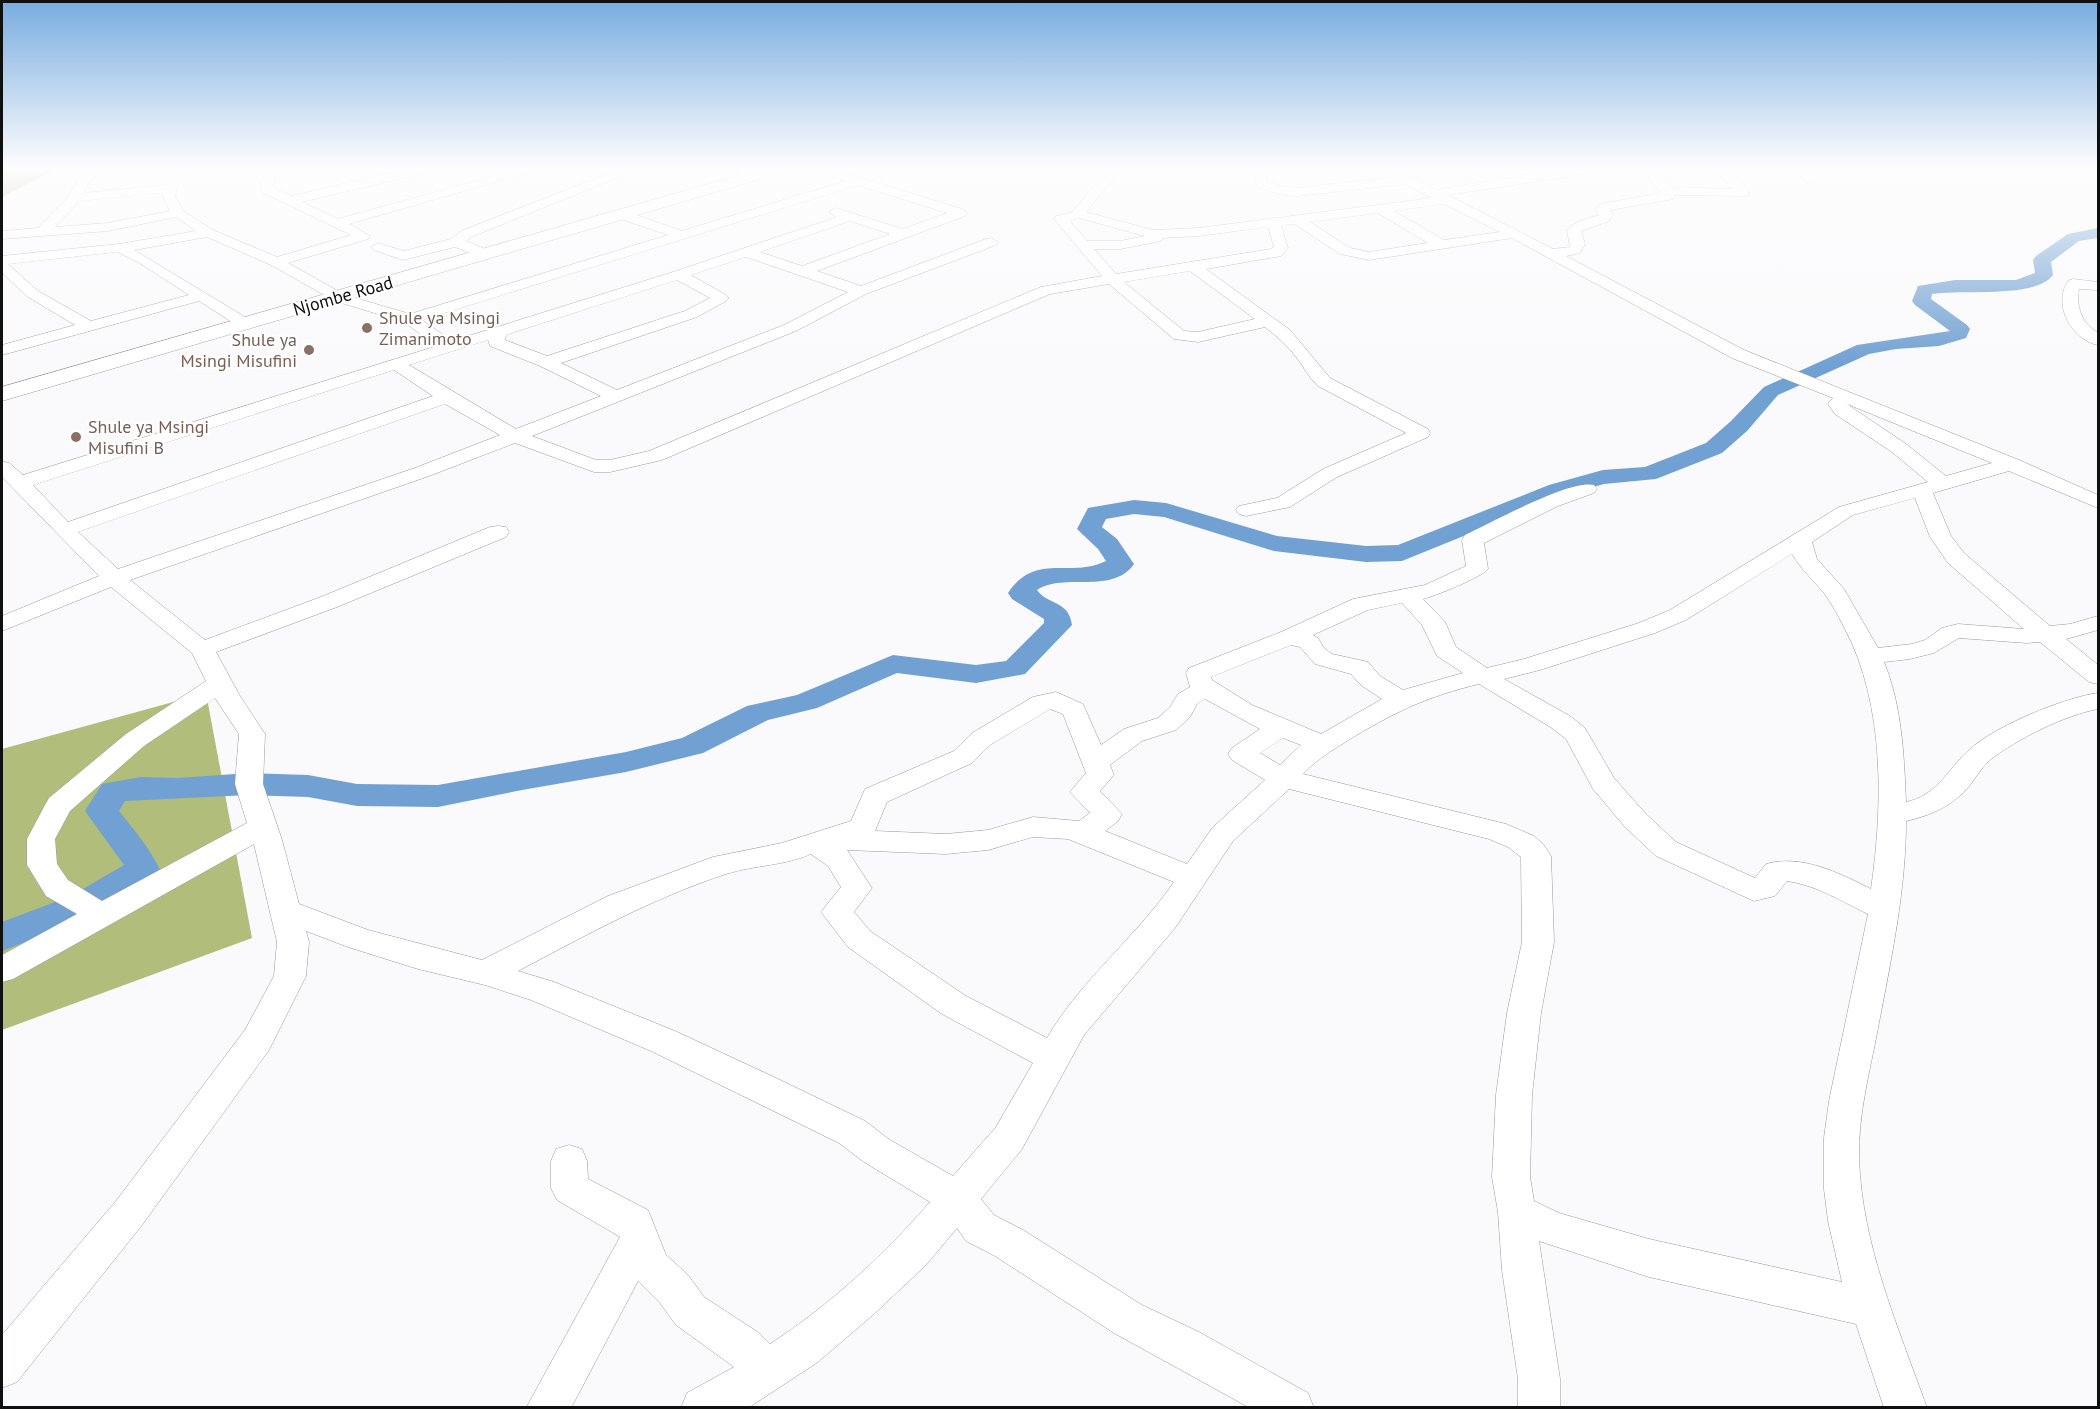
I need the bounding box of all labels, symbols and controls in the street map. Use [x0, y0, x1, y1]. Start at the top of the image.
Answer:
street label: Njombe Road [290, 270, 396, 321]
place label: Shule ya Msingi Zimanimoto [379, 306, 500, 350]
marker: Shule ya Msingi Zimanimoto [360, 321, 374, 335]
place label: Shule ya Msingi Misufini [180, 328, 297, 372]
marker: Shule ya Msingi Misufini [302, 343, 316, 357]
place label: Shule ya Msingi Misufini B [88, 415, 209, 459]
marker: Shule ya Msingi Misufini B [69, 430, 83, 444]

